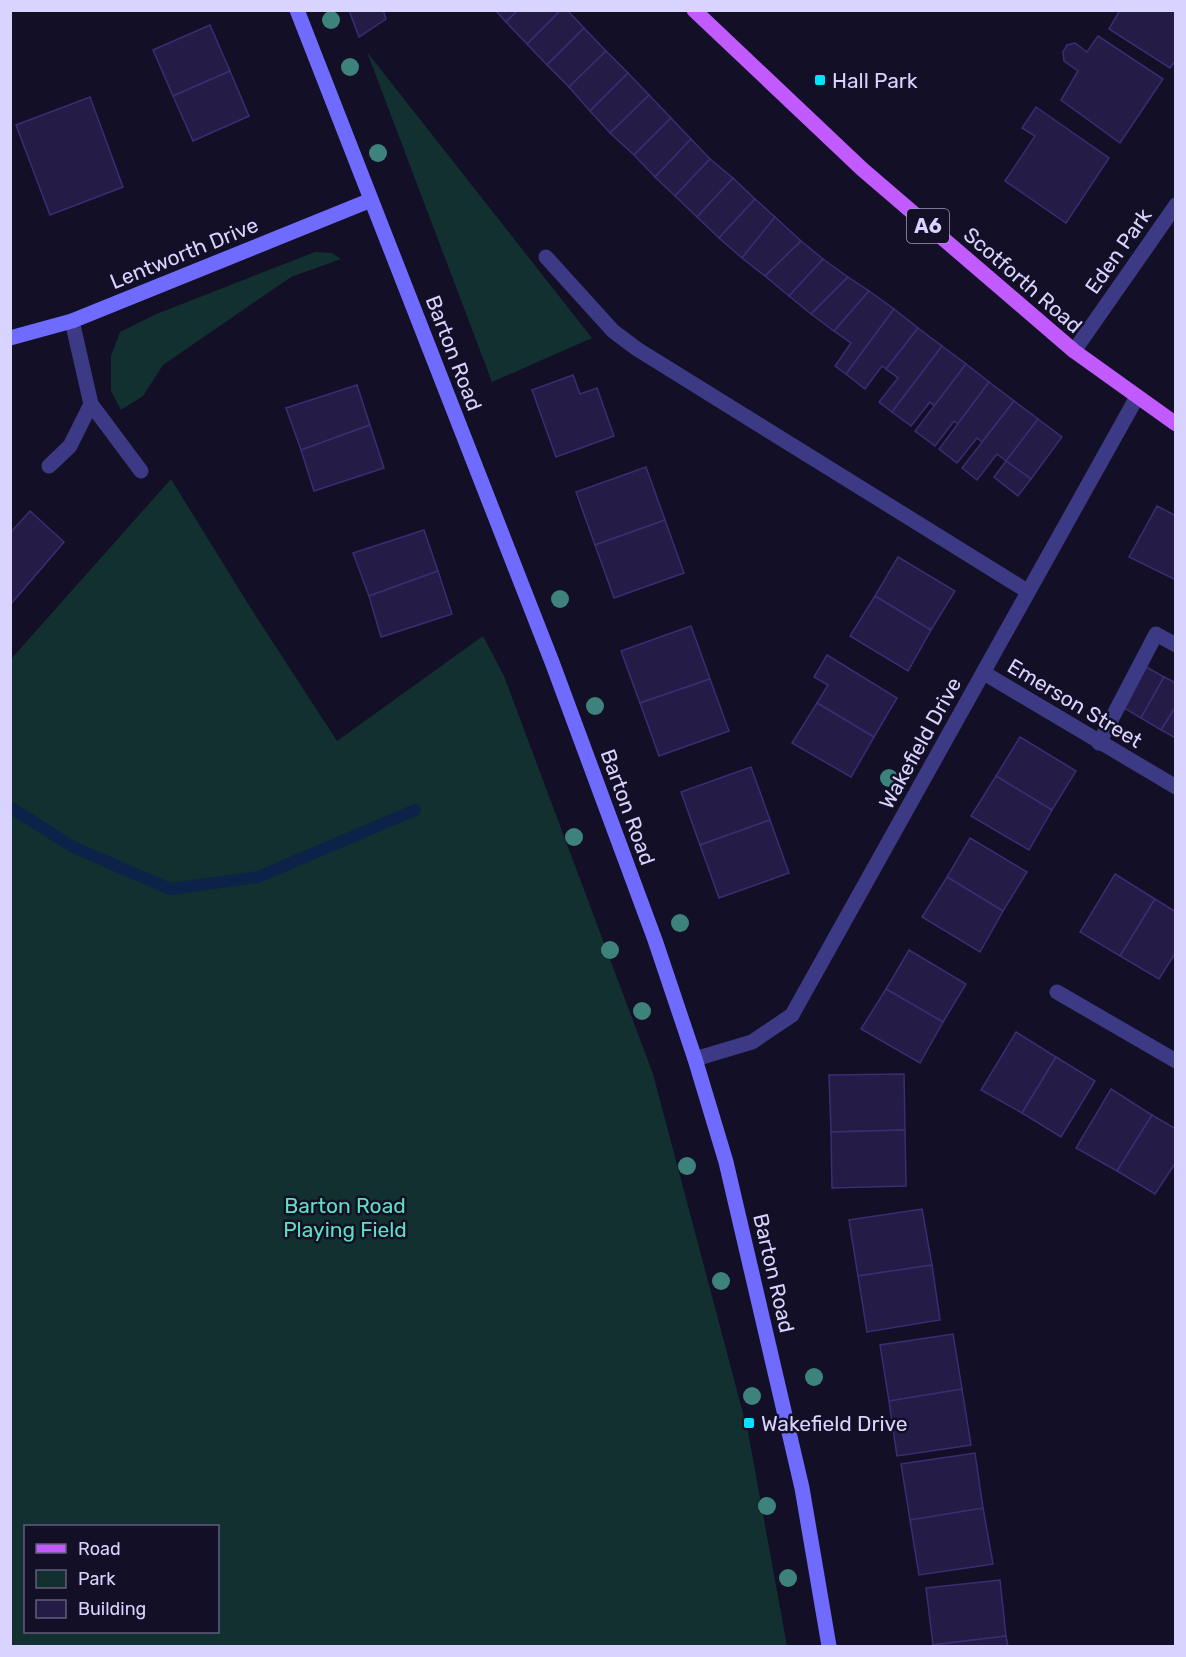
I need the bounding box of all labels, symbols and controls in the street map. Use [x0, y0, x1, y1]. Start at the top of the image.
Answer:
place label: Hall Park [832, 68, 918, 93]
marker: Hall Park [813, 73, 827, 87]
street label: Eden Park [1080, 203, 1157, 298]
road number: A6 [907, 209, 949, 243]
street label: Lentworth Drive [106, 212, 262, 294]
street label: Scotforth Road [959, 222, 1087, 338]
street label: Barton Road [421, 292, 487, 414]
street label: Emerson Street [1003, 653, 1147, 753]
street label: Wakefield Drive [874, 673, 966, 813]
street label: Barton Road [595, 746, 661, 868]
park label: Barton Road Playing Field [283, 1193, 407, 1242]
street label: Barton Road [748, 1211, 800, 1335]
place label: Wakefield Drive [761, 1411, 908, 1436]
marker: Wakefield Drive [742, 1416, 756, 1430]
legend [24, 1525, 219, 1633]
text: Road [78, 1538, 121, 1560]
text: Park [78, 1568, 116, 1590]
text: Building [78, 1598, 146, 1620]

